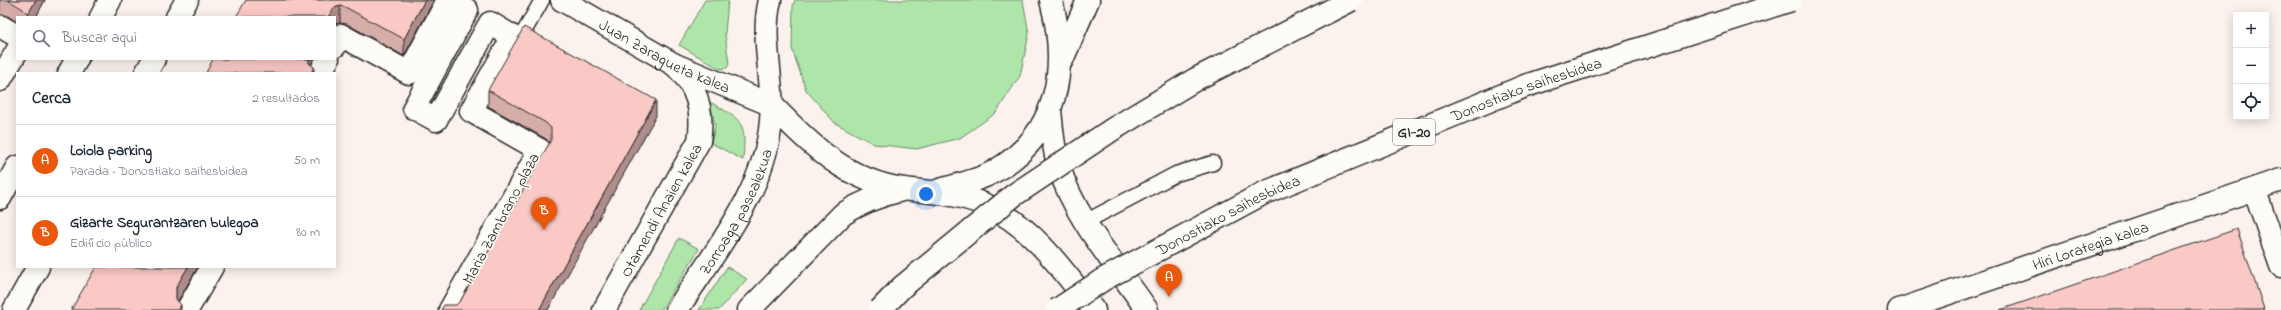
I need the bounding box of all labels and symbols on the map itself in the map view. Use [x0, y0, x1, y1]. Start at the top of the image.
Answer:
street label: Juan Zaragueta kalea [594, 14, 733, 100]
street label: Donostiako saihesbidea [1446, 52, 1605, 130]
road number: GI-20 [1393, 119, 1435, 145]
street label: Otamendi Anaien kalea [615, 139, 709, 282]
street label: Zorroaga pasealekua [694, 146, 780, 281]
street label: Maria Zambrano plaza [457, 149, 547, 289]
street label: Donostiako saihesbidea [1151, 169, 1304, 263]
your location [916, 184, 936, 204]
pin: B [531, 197, 557, 230]
street label: Hiri Lorategia kalea [2030, 216, 2152, 278]
pin: A [1156, 264, 1182, 297]

